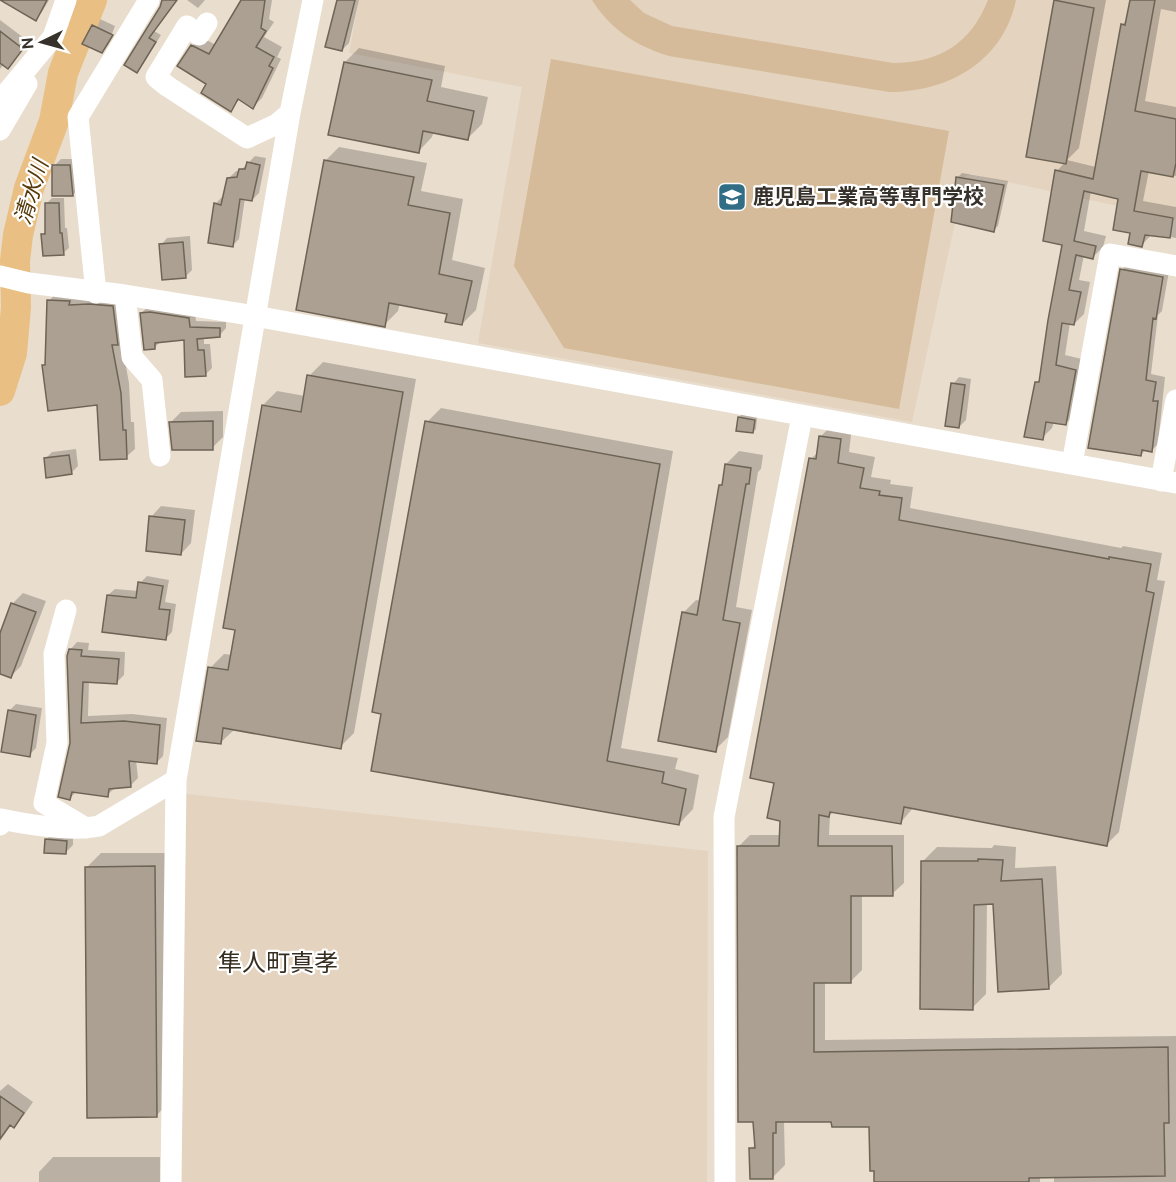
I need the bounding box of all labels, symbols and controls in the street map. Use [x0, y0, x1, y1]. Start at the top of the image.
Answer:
north arrow [12, 12, 72, 72]
text: N [18, 37, 37, 50]
water label: 清水川 [9, 155, 53, 227]
school or university icon: 鹿児島工業高等専門学校 [716, 181, 748, 213]
place label: 鹿児島工業高等専門学校 [753, 184, 984, 208]
district label: 隼人町真孝 [218, 949, 338, 976]

